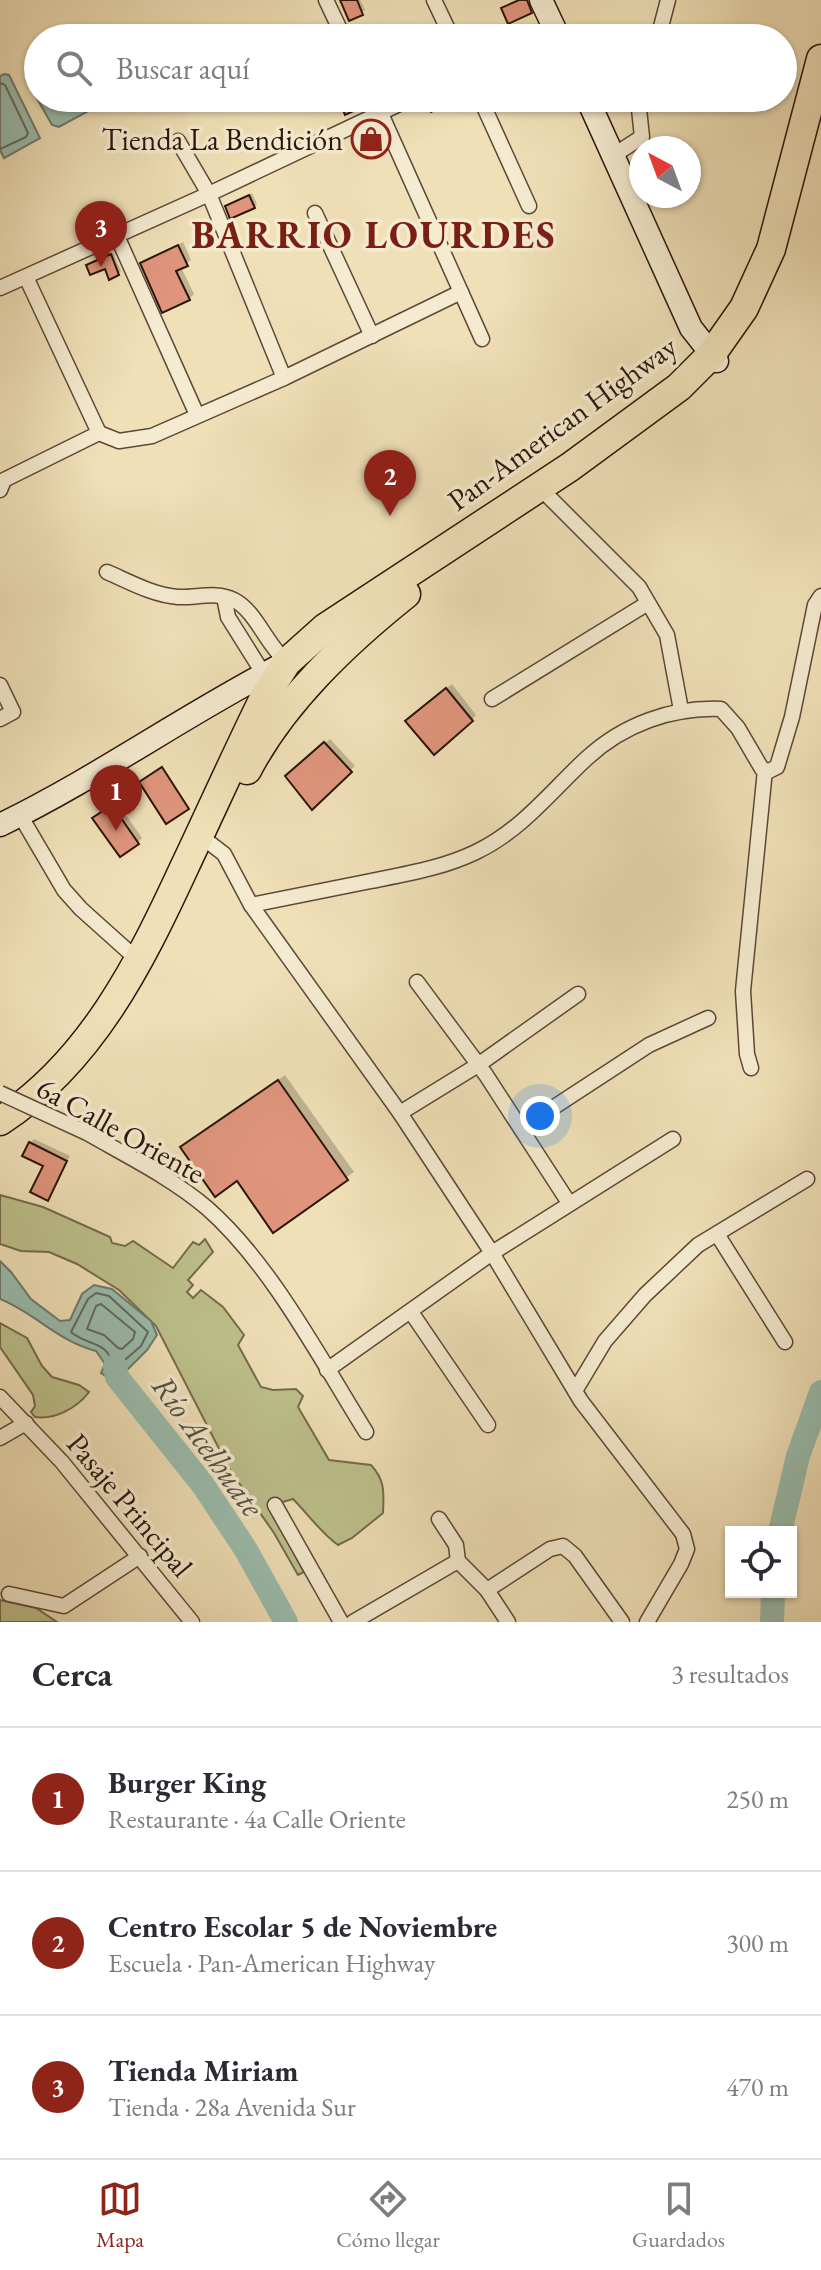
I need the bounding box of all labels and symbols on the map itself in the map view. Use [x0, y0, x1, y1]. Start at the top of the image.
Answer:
shop icon: Tienda La Bendición [350, 118, 392, 160]
place label: Tienda La Bendición [101, 120, 343, 159]
north arrow [629, 136, 701, 208]
pin: 3 [75, 201, 127, 267]
district label: BARRIO LOURDES [191, 210, 557, 259]
street label: Pan-American Highway [440, 326, 685, 519]
pin: 2 [364, 450, 416, 516]
pin: 1 [90, 765, 142, 831]
street label: 6a Calle Oriente [30, 1068, 212, 1192]
your location [520, 1096, 560, 1136]
water label: Río Acelhuate [142, 1367, 274, 1526]
street label: Pasaje Principal [58, 1425, 202, 1585]

